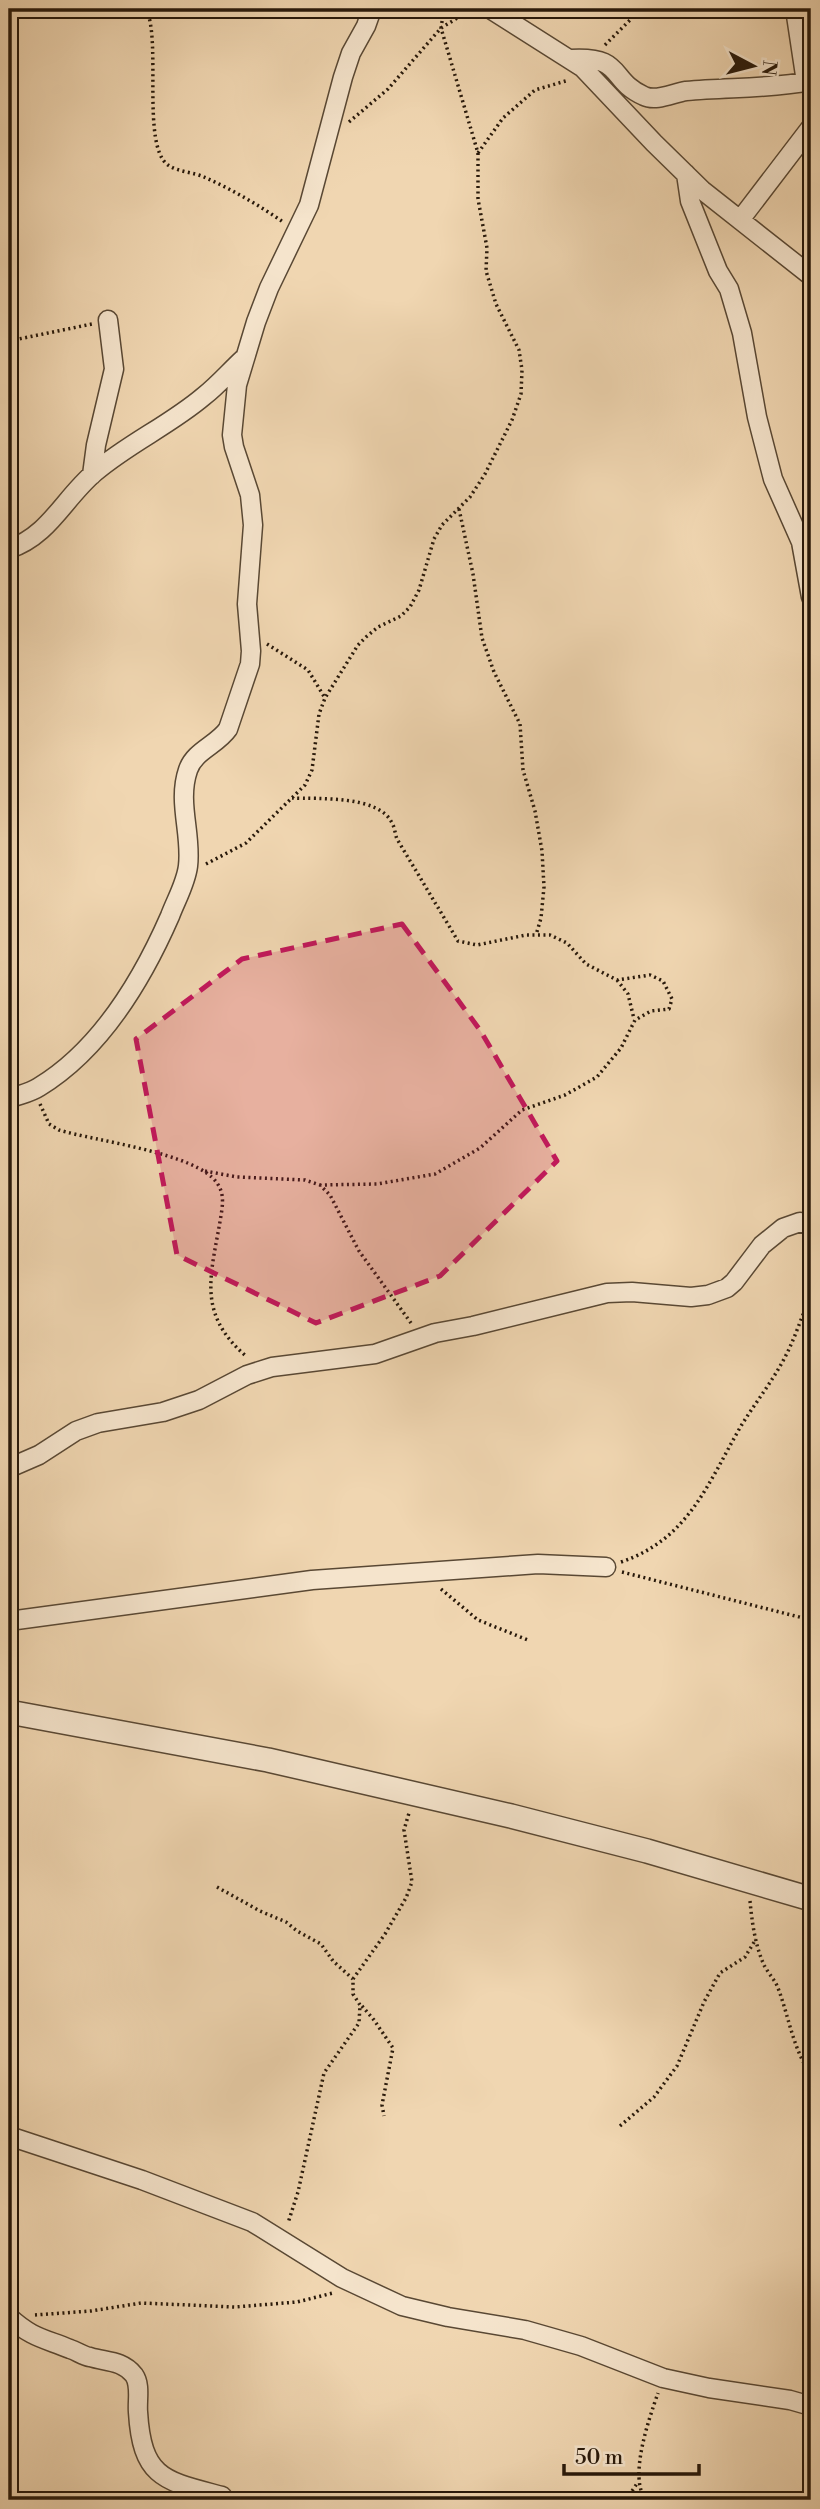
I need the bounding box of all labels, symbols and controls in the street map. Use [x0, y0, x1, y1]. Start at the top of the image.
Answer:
north arrow [718, 32, 788, 102]
text: N [756, 59, 782, 77]
scale bar [564, 2432, 699, 2476]
text: 50 m [575, 2445, 623, 2471]

